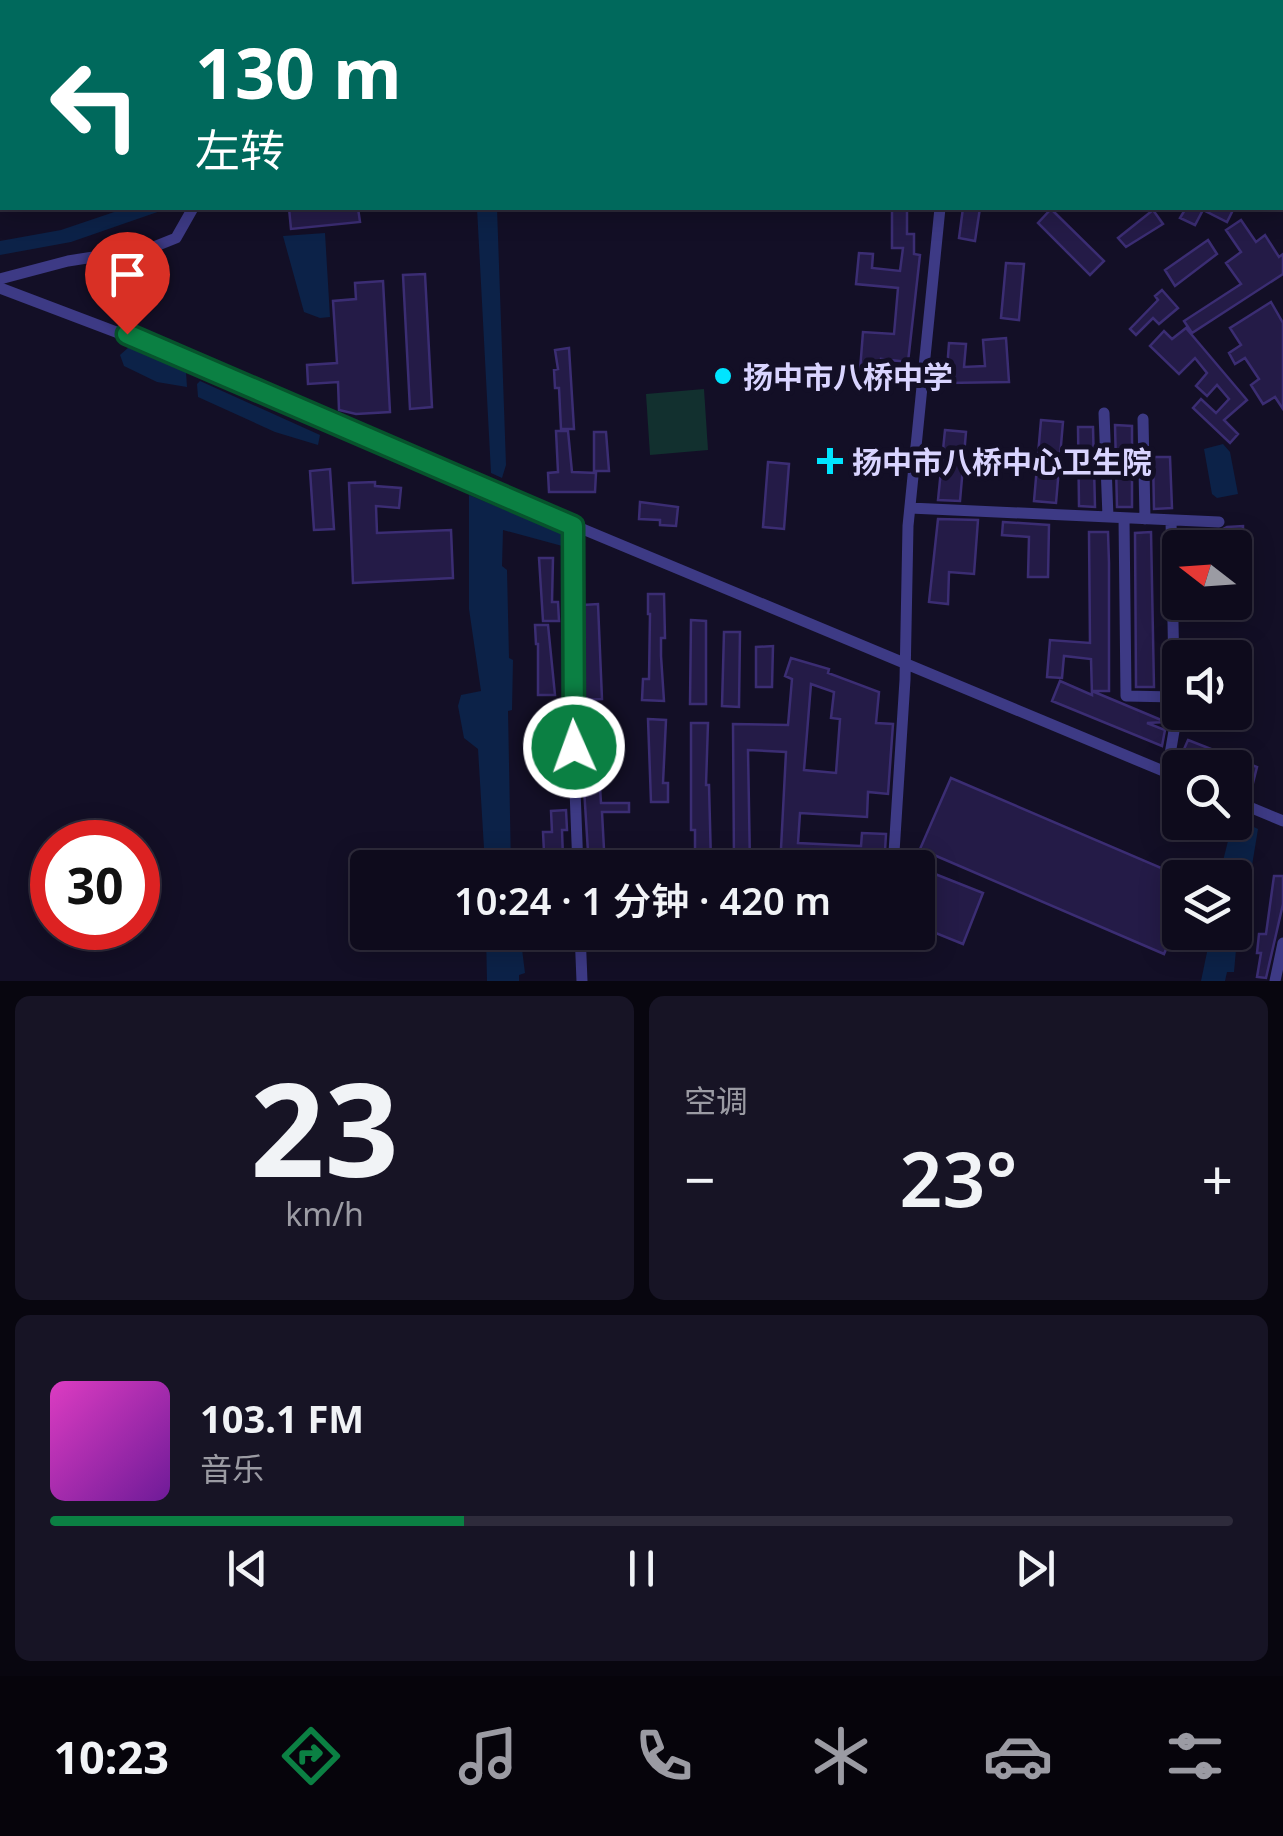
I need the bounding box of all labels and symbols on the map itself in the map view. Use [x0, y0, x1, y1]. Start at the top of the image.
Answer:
pin [85, 232, 170, 335]
place label: 扬中市八桥中学 [743, 356, 953, 397]
marker: 扬中市八桥中学 [712, 365, 734, 387]
place label: 扬中市八桥中心卫生院 [852, 441, 1152, 482]
marker: 扬中市八桥中心卫生院 [817, 448, 843, 474]
north arrow [1162, 530, 1252, 620]
position arrow [522, 695, 626, 799]
speed limit sign: 30 [30, 820, 160, 950]

